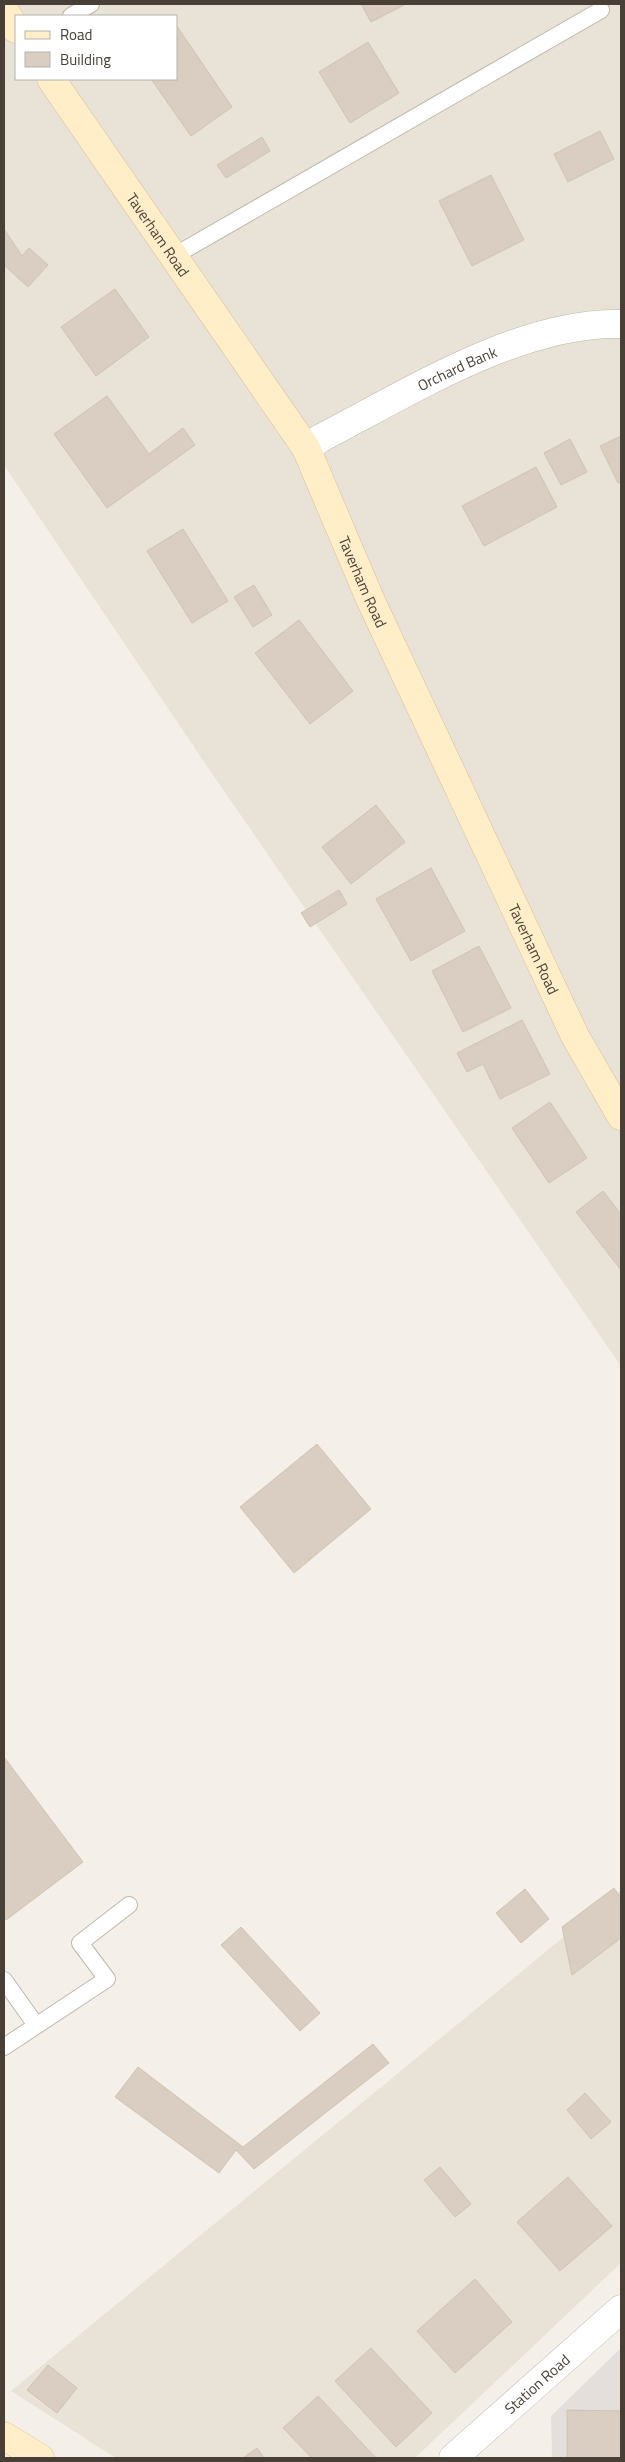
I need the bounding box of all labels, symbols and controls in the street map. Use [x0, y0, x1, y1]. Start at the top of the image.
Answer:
legend [15, 15, 178, 80]
text: Road [60, 23, 92, 46]
text: Building [60, 48, 111, 71]
street label: Taverham Road [121, 188, 196, 281]
street label: Orchard Bank [413, 340, 500, 396]
street label: Taverham Road [333, 532, 393, 631]
street label: Taverham Road [503, 900, 565, 998]
street label: Station Road [499, 2348, 575, 2419]

